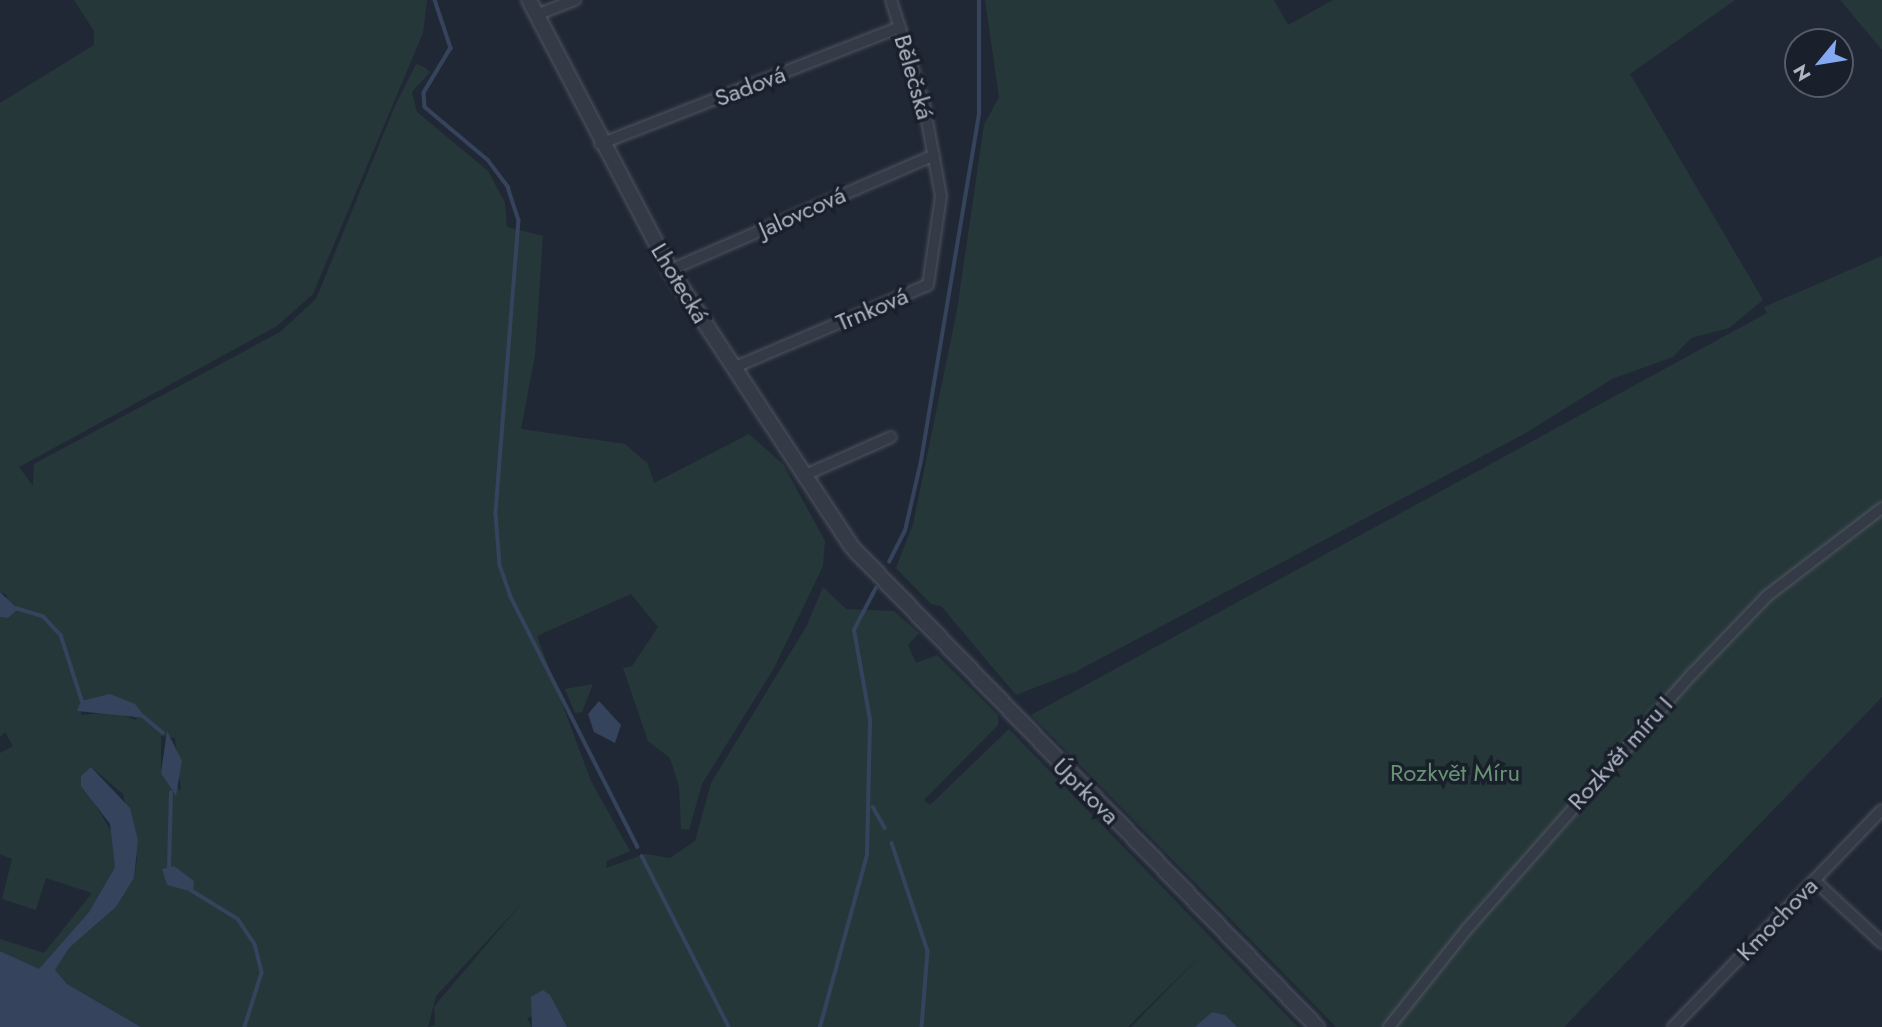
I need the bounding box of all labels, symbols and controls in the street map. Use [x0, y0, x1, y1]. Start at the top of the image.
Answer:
north arrow [1784, 28, 1854, 98]
street label: Bělečská [888, 31, 940, 123]
street label: Sadová [711, 59, 789, 113]
text: N [1787, 59, 1818, 86]
street label: Jalovcová [754, 180, 850, 244]
street label: Lhotecká [645, 238, 715, 328]
street label: Trnková [832, 281, 912, 337]
street label: Rozkvět míru I [1562, 690, 1678, 816]
street label: Úprkova [1047, 752, 1125, 830]
park label: Rozkvět Míru [1390, 759, 1520, 787]
street label: Kmochova [1730, 871, 1824, 967]

